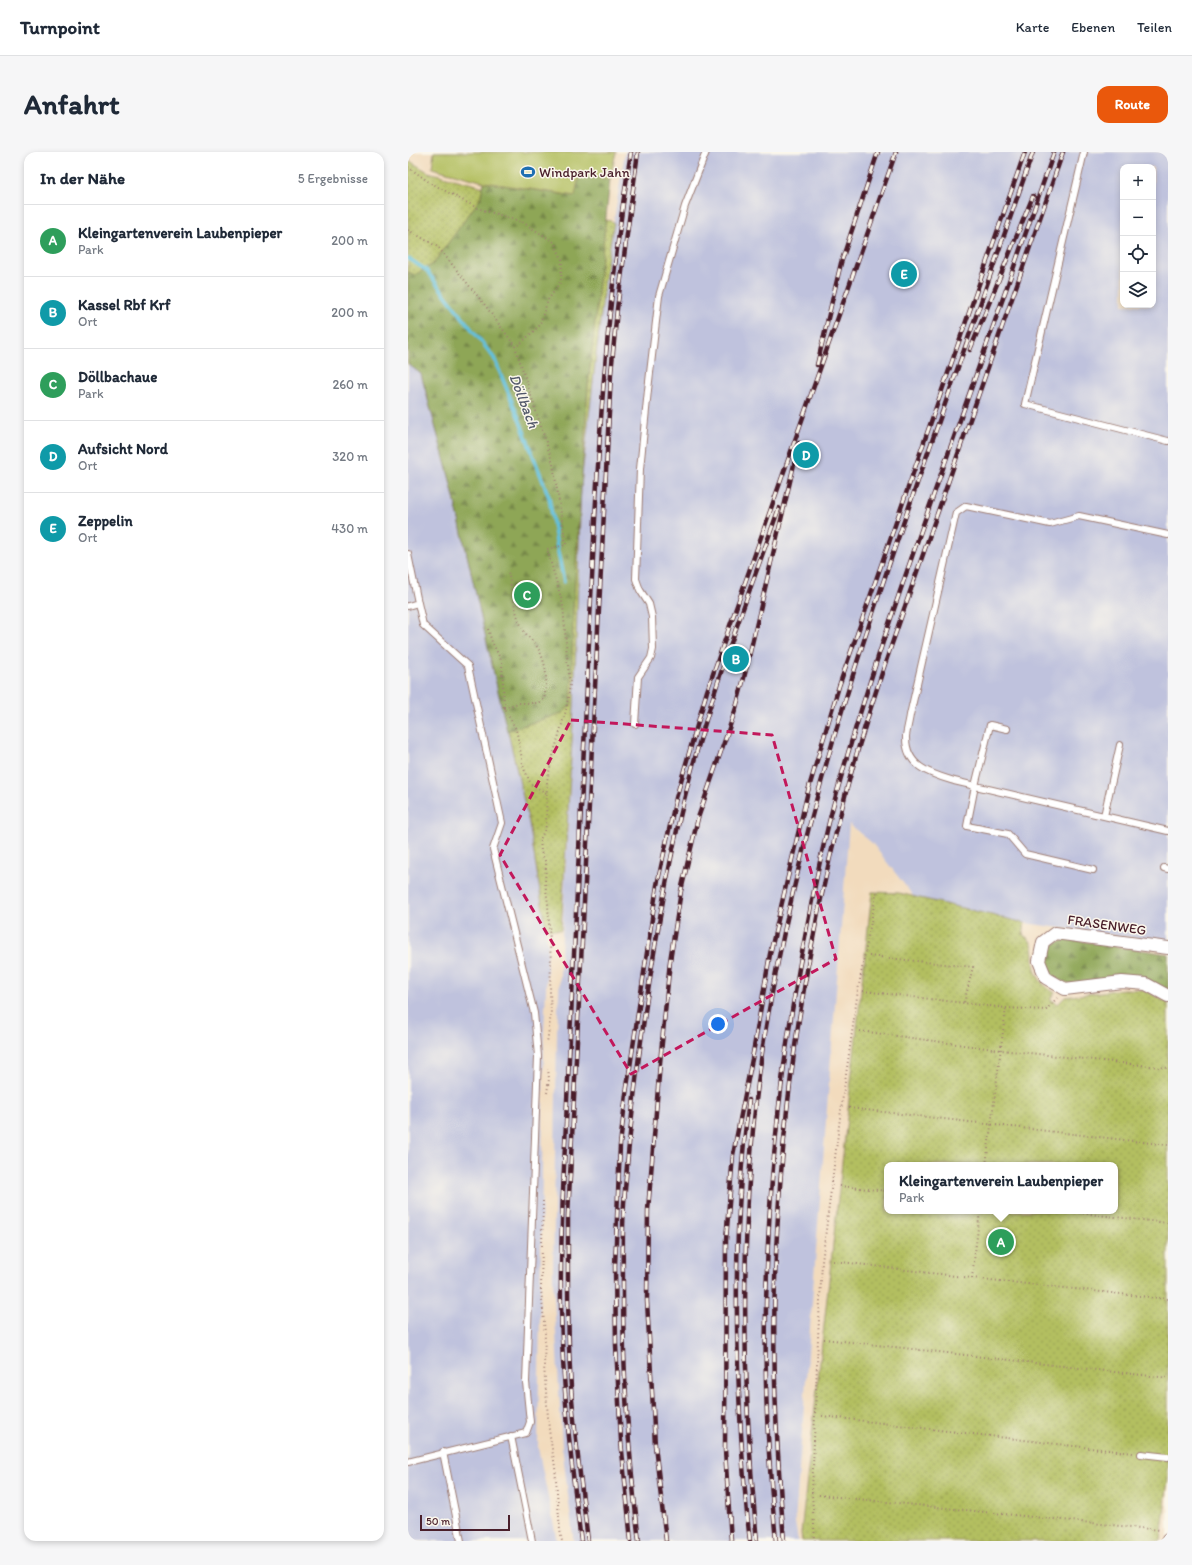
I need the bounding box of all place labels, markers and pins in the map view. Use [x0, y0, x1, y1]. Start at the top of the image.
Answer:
sports icon: Windpark Jahn [520, 164, 536, 180]
place label: Windpark Jahn [539, 164, 630, 181]
pin: E [891, 259, 917, 289]
pin: D [793, 440, 819, 470]
pin: C [514, 580, 540, 610]
pin: B [723, 644, 749, 674]
pin: A [988, 1227, 1014, 1257]

